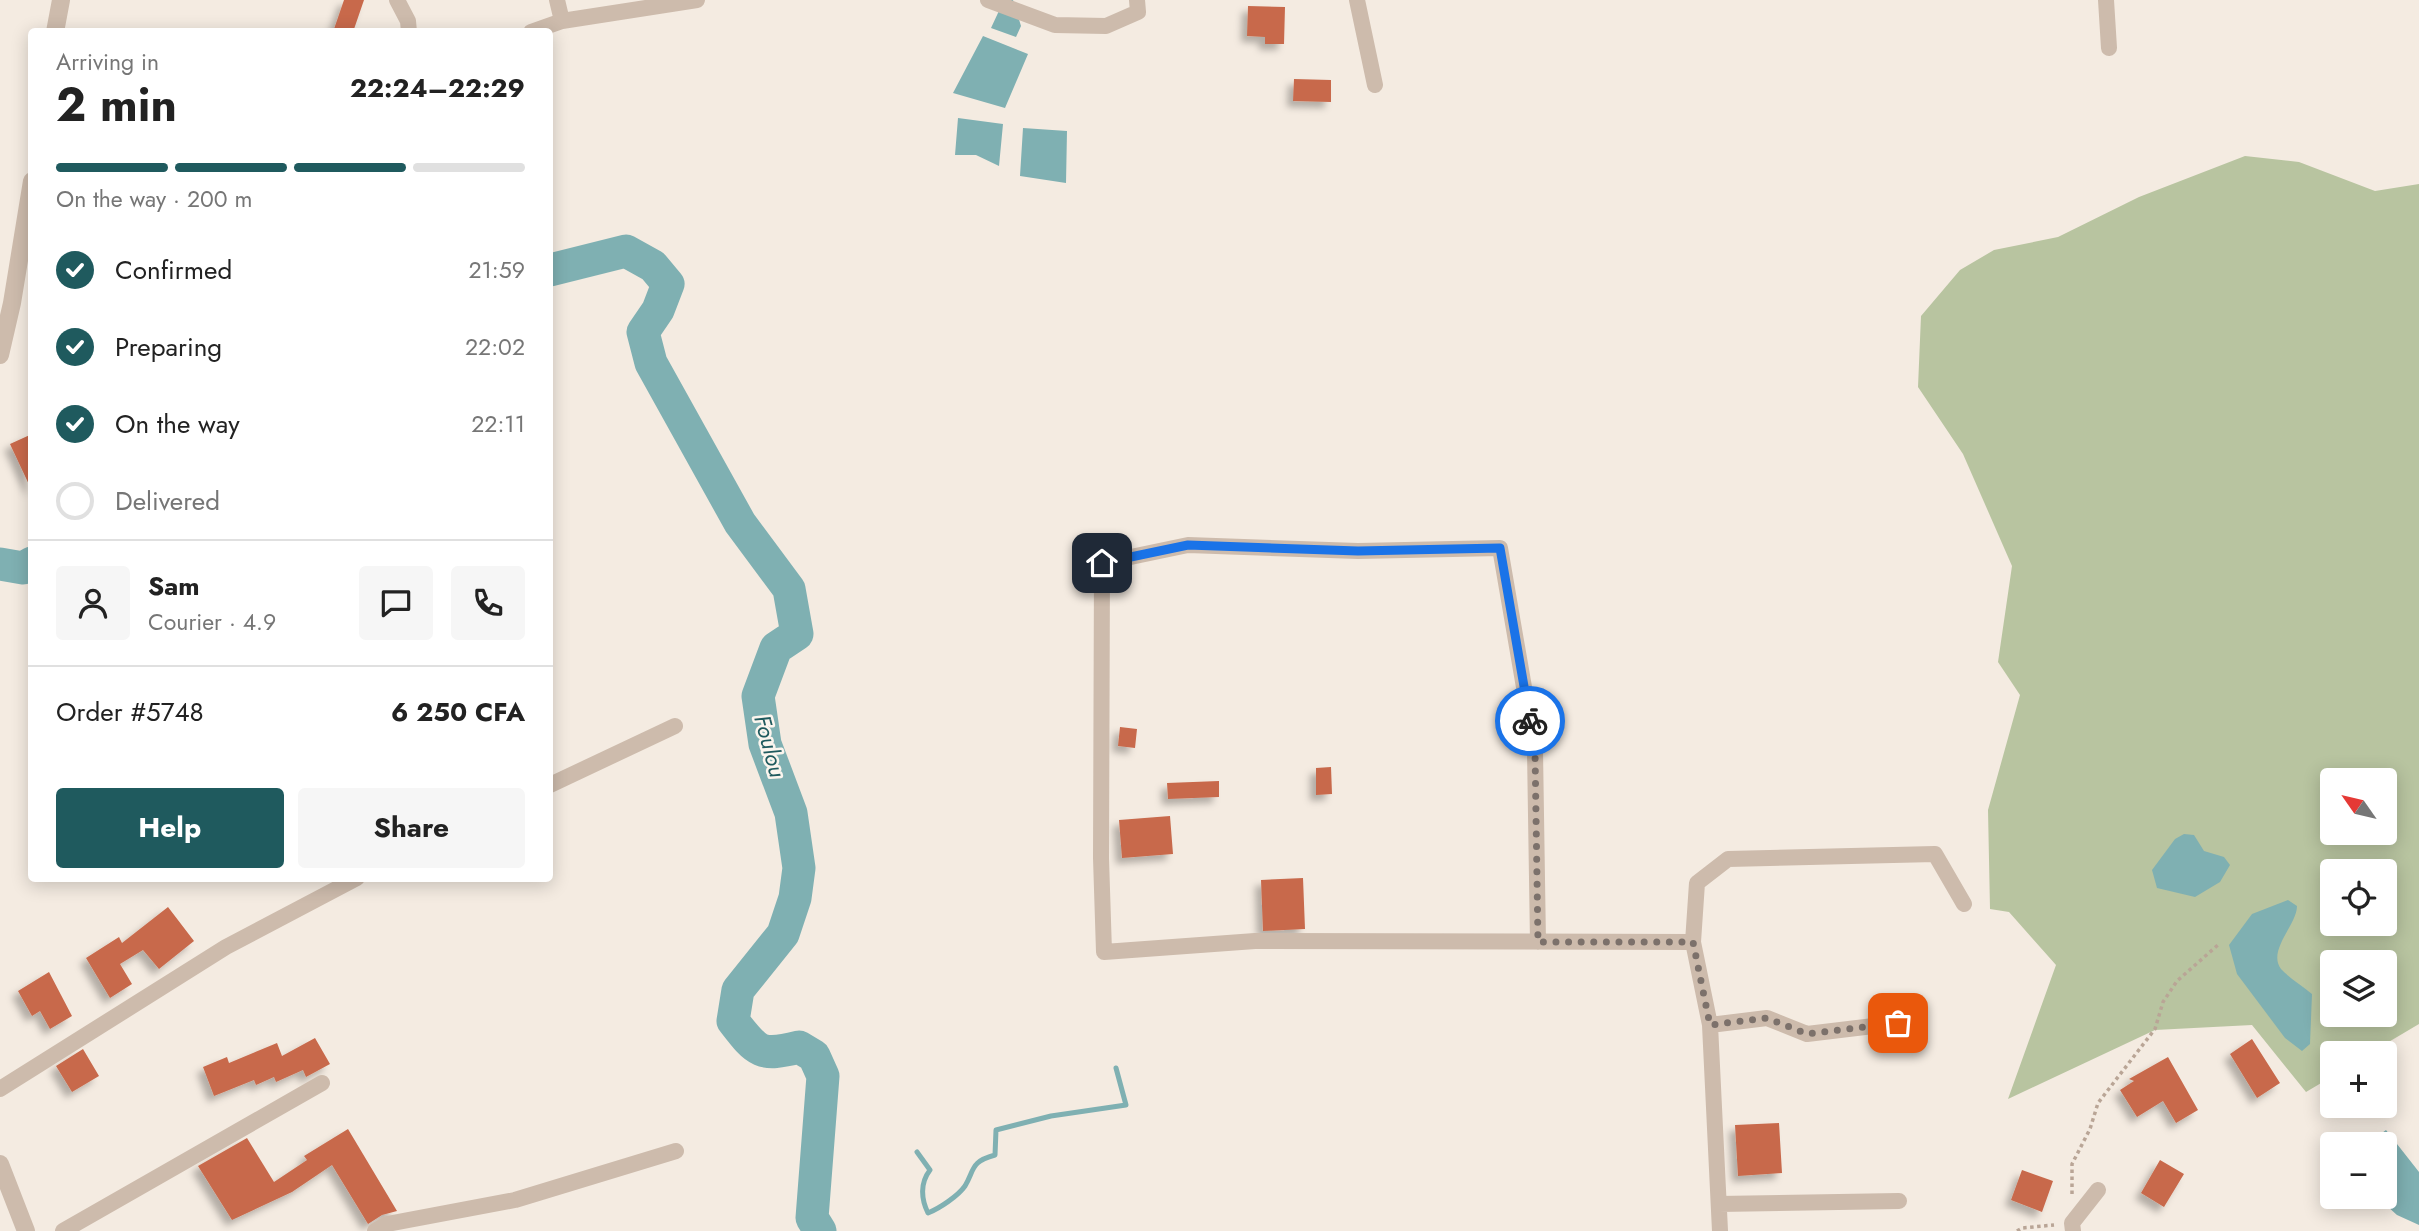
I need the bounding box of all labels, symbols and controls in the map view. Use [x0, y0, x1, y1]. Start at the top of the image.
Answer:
text: Arriving in [56, 45, 159, 79]
text: 22:24–22:29 [350, 69, 525, 107]
text: 2 min [56, 72, 177, 138]
text: On the way · 200 m [56, 182, 252, 216]
icon: check [56, 251, 94, 289]
text: Confirmed [115, 251, 232, 289]
text: 21:59 [468, 253, 525, 287]
icon: check [56, 328, 94, 366]
text: Preparing [115, 328, 222, 366]
text: 22:02 [465, 330, 525, 364]
icon: check [56, 405, 94, 443]
text: On the way [115, 405, 240, 443]
text: 22:11 [471, 407, 525, 441]
text: Delivered [115, 482, 220, 520]
pin [1072, 533, 1132, 593]
icon: home [1083, 544, 1121, 582]
button: person [56, 566, 130, 640]
button: chat [359, 566, 433, 640]
button: phone [451, 566, 525, 640]
text: Sam [148, 567, 200, 605]
text: Courier · 4.9 [148, 605, 276, 639]
courier [1495, 686, 1565, 756]
text: Order #5748 [56, 693, 204, 731]
text: 6 250 CFA [391, 693, 525, 731]
icon: bike [1511, 702, 1549, 740]
water label: Foulou [745, 711, 795, 781]
north arrow [2320, 768, 2398, 845]
map controls [2320, 768, 2397, 1209]
button: Help [56, 788, 284, 868]
button: Share [298, 788, 525, 868]
button: locate [2320, 859, 2397, 936]
button: layers [2320, 950, 2397, 1027]
pin [1868, 993, 1928, 1053]
icon: bag [1879, 1004, 1917, 1042]
button: + [2320, 1041, 2397, 1118]
button: − [2320, 1132, 2397, 1209]

